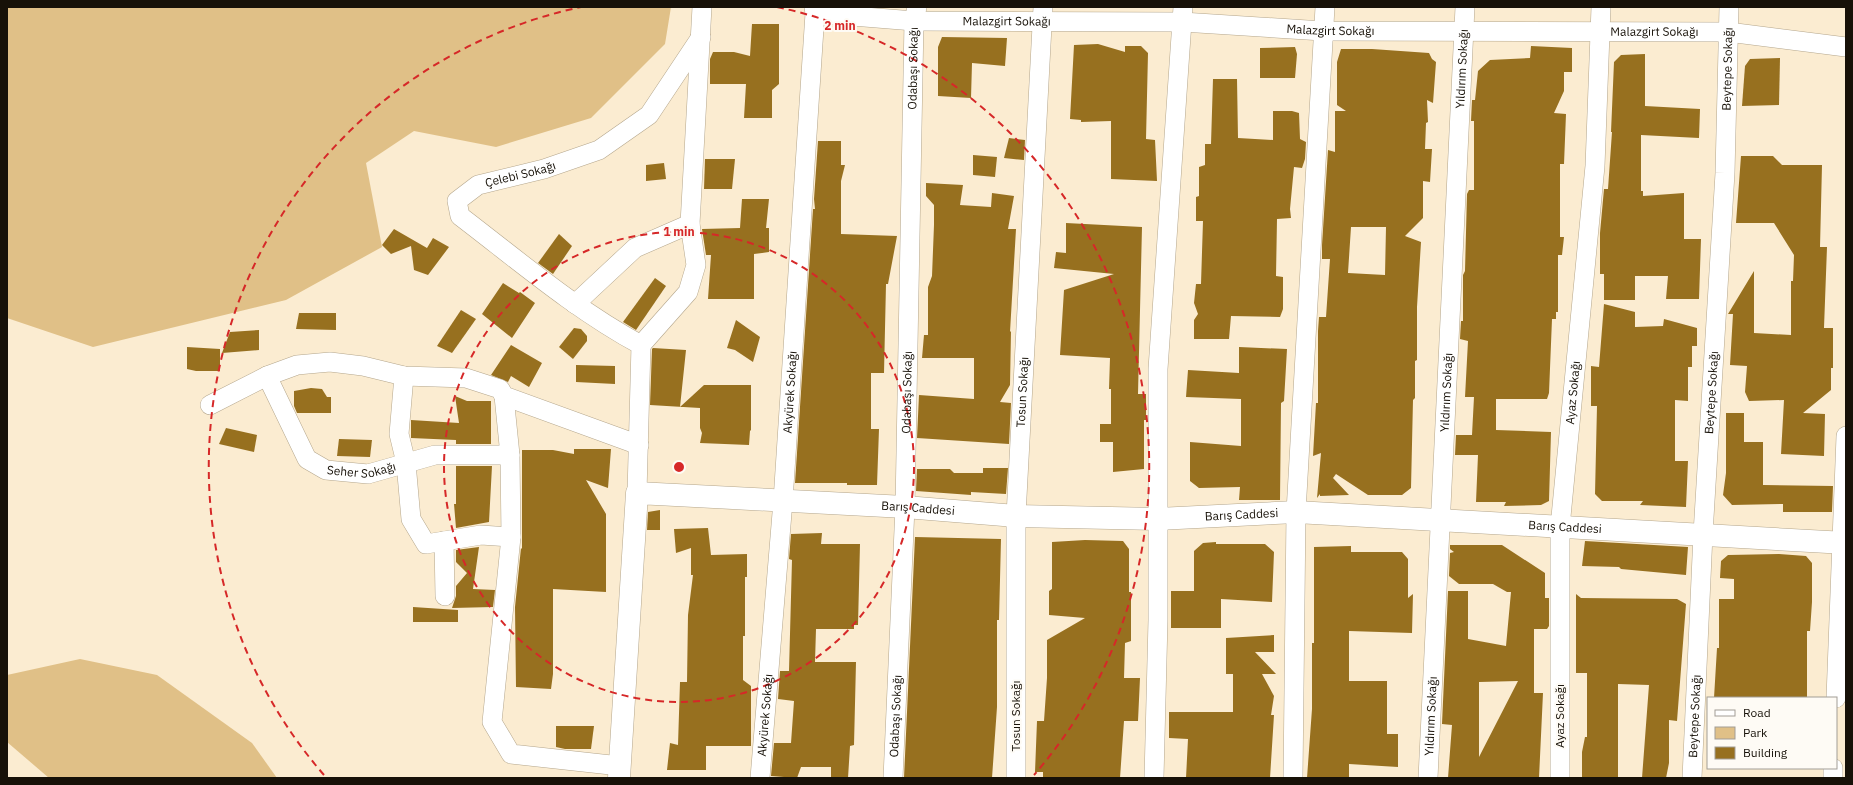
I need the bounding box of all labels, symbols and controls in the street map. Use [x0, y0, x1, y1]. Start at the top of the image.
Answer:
street label: Malazgirt Sokağı [963, 13, 1051, 29]
text: 2 min [824, 18, 856, 33]
street label: Malazgirt Sokağı [1286, 21, 1374, 38]
street label: Malazgirt Sokağı [1610, 24, 1698, 39]
street label: Odabaşı Sokağı [904, 27, 921, 110]
street label: Beytepe Sokağı [1719, 27, 1736, 111]
street label: Yıldırım Sokağı [1452, 29, 1471, 109]
street label: Çelebi Sokağı [483, 157, 558, 190]
text: 1 min [663, 224, 695, 239]
street label: Akyürek Sokağı [779, 350, 800, 434]
street label: Beytepe Sokağı [1701, 350, 1721, 435]
street label: Odabaşı Sokağı [898, 351, 915, 434]
street label: Yıldırım Sokağı [1437, 352, 1455, 432]
street label: Tosun Sokağı [1013, 356, 1031, 428]
street label: Ayaz Sokağı [1562, 360, 1583, 425]
street label: Seher Sokağı [326, 458, 398, 481]
centre of rings [672, 460, 686, 474]
street label: Barış Caddesi [881, 498, 955, 518]
street label: Barış Caddesi [1204, 505, 1279, 524]
street label: Barış Caddesi [1528, 517, 1602, 536]
street label: Akyürek Sokağı [754, 673, 776, 757]
street label: Odabaşı Sokağı [886, 674, 905, 758]
street label: Beytepe Sokağı [1685, 674, 1704, 758]
street label: Yıldırım Sokağı [1421, 676, 1440, 756]
street label: Tosun Sokağı [1008, 681, 1023, 751]
street label: Ayaz Sokağı [1552, 684, 1567, 748]
legend [1707, 697, 1837, 769]
text: Road [1743, 705, 1771, 720]
text: Park [1743, 725, 1768, 740]
text: Building [1743, 745, 1788, 760]

